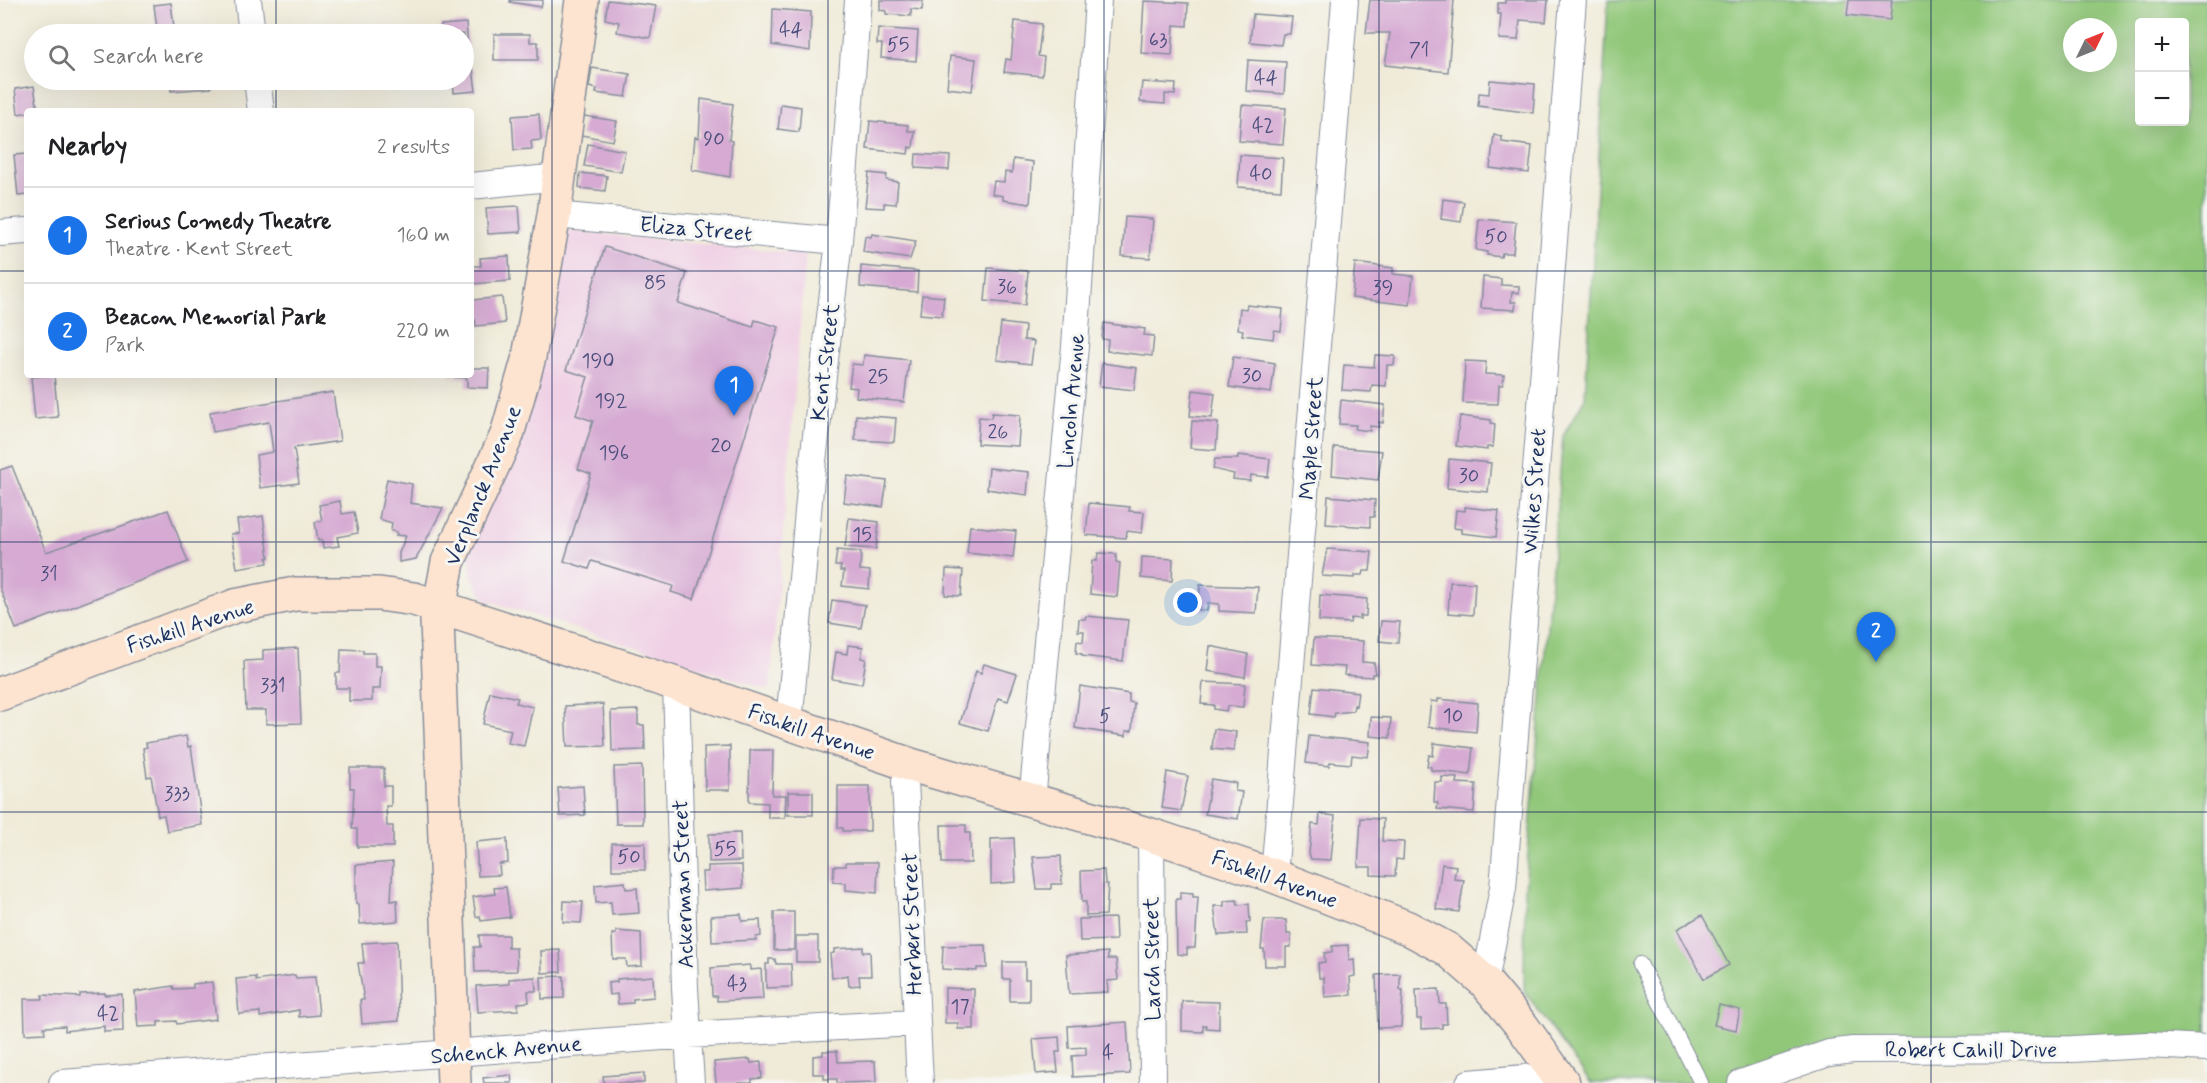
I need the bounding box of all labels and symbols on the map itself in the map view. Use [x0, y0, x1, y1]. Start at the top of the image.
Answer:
house number: 44 [779, 17, 803, 44]
north arrow [2063, 18, 2117, 72]
house number: 63 [1149, 27, 1167, 54]
house number: 55 [887, 32, 909, 59]
house number: 71 [1409, 37, 1429, 64]
house number: 44 [1254, 65, 1278, 92]
house number: 42 [1252, 113, 1274, 140]
house number: 90 [703, 126, 725, 153]
house number: 40 [1249, 161, 1273, 188]
street label: Eliza Street [638, 211, 753, 249]
house number: 50 [1484, 224, 1508, 251]
house number: 85 [644, 270, 666, 297]
house number: 36 [997, 274, 1017, 301]
house number: 39 [1373, 275, 1393, 302]
street label: Kent Street [805, 302, 847, 422]
street label: Lincoln Avenue [1052, 332, 1092, 470]
house number: 190 [582, 348, 614, 375]
house number: 30 [1242, 363, 1262, 390]
house number: 25 [868, 364, 888, 391]
pin: 1 [714, 366, 754, 416]
street label: Maple Street [1294, 375, 1330, 501]
house number: 192 [595, 388, 627, 415]
street label: Verplanck Avenue [439, 401, 529, 570]
house number: 26 [988, 419, 1008, 446]
street label: Wilkes Street [1517, 427, 1553, 555]
house number: 20 [710, 433, 732, 460]
house number: 196 [599, 440, 629, 467]
house number: 30 [1459, 463, 1479, 490]
house number: 15 [852, 522, 872, 549]
house number: 31 [40, 561, 58, 588]
your location [1173, 588, 1202, 617]
street label: Fishkill Avenue [123, 593, 258, 661]
pin: 2 [1856, 612, 1896, 662]
house number: 331 [260, 673, 286, 700]
street label: Fishkill Avenue [744, 698, 878, 768]
house number: 5 [1099, 703, 1111, 730]
house number: 10 [1443, 703, 1463, 730]
house number: 333 [164, 781, 190, 808]
street label: Ackerman Street [667, 799, 701, 969]
house number: 55 [714, 836, 736, 863]
house number: 50 [617, 844, 641, 871]
street label: Fishkill Avenue [1207, 844, 1341, 916]
street label: Herbert Street [897, 852, 929, 996]
street label: Larch Street [1138, 896, 1168, 1021]
house number: 43 [727, 971, 747, 998]
house number: 17 [951, 994, 970, 1021]
house number: 42 [97, 1001, 119, 1028]
street label: Schenck Avenue [429, 1030, 583, 1072]
street label: Robert Cahill Drive [1885, 1037, 2057, 1065]
house number: 4 [1102, 1040, 1114, 1067]

